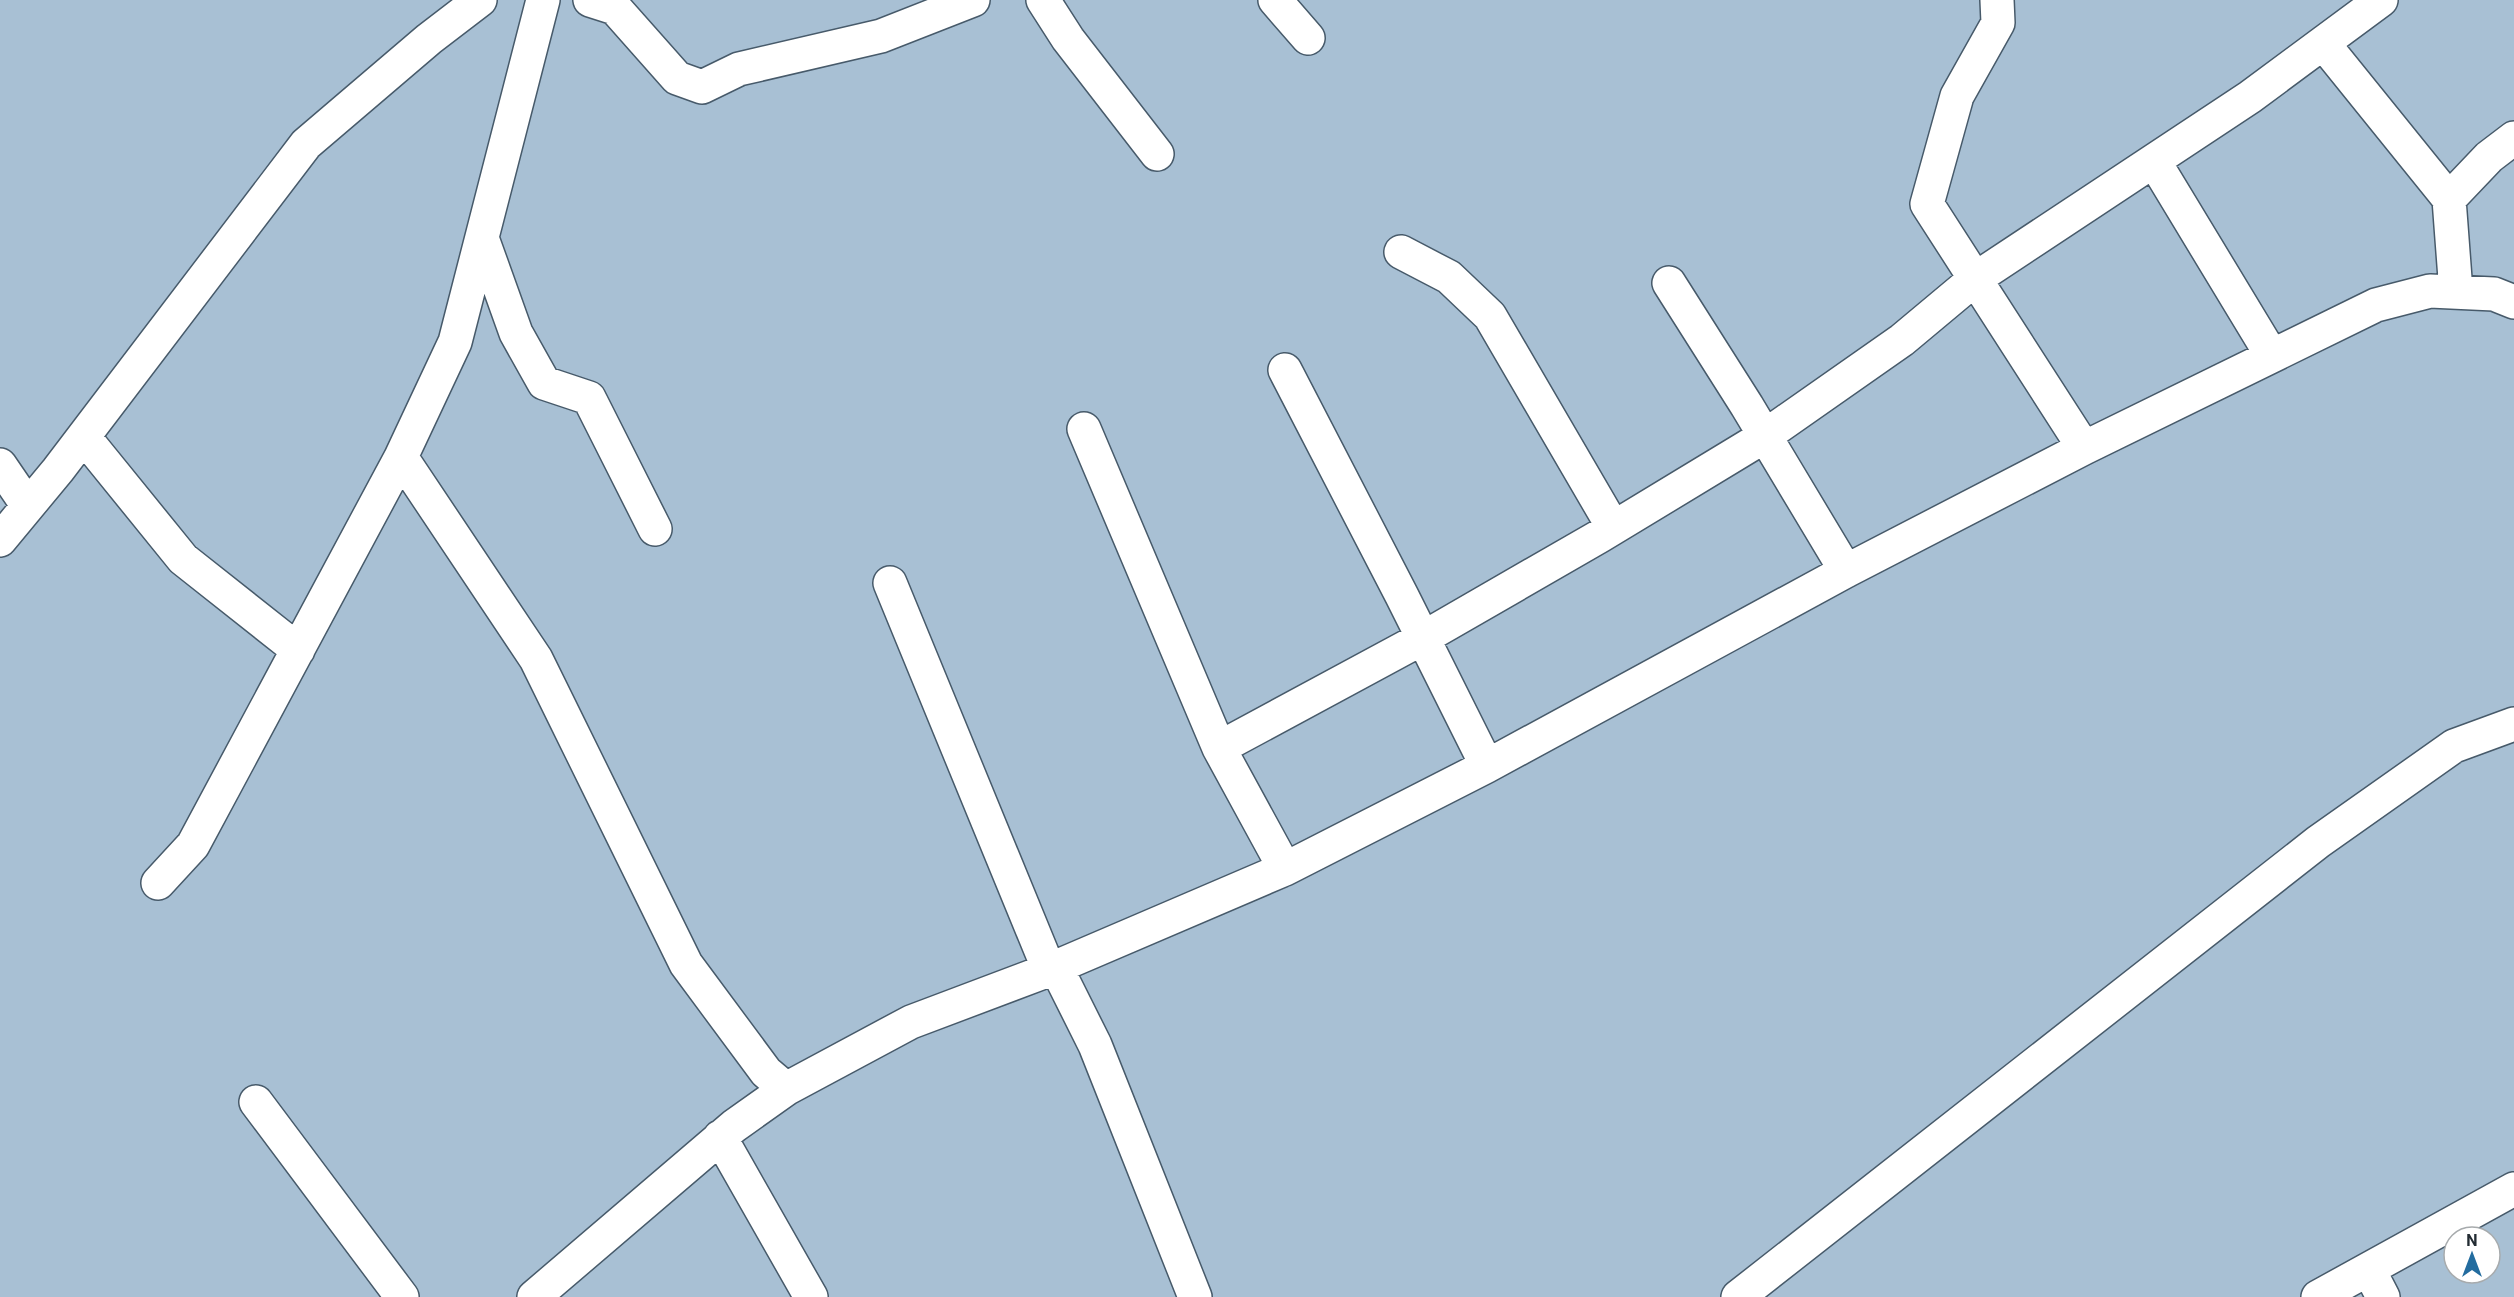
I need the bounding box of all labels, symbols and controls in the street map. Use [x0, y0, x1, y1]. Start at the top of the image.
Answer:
north arrow [2442, 1225, 2502, 1285]
text: N [2466, 1231, 2478, 1250]

